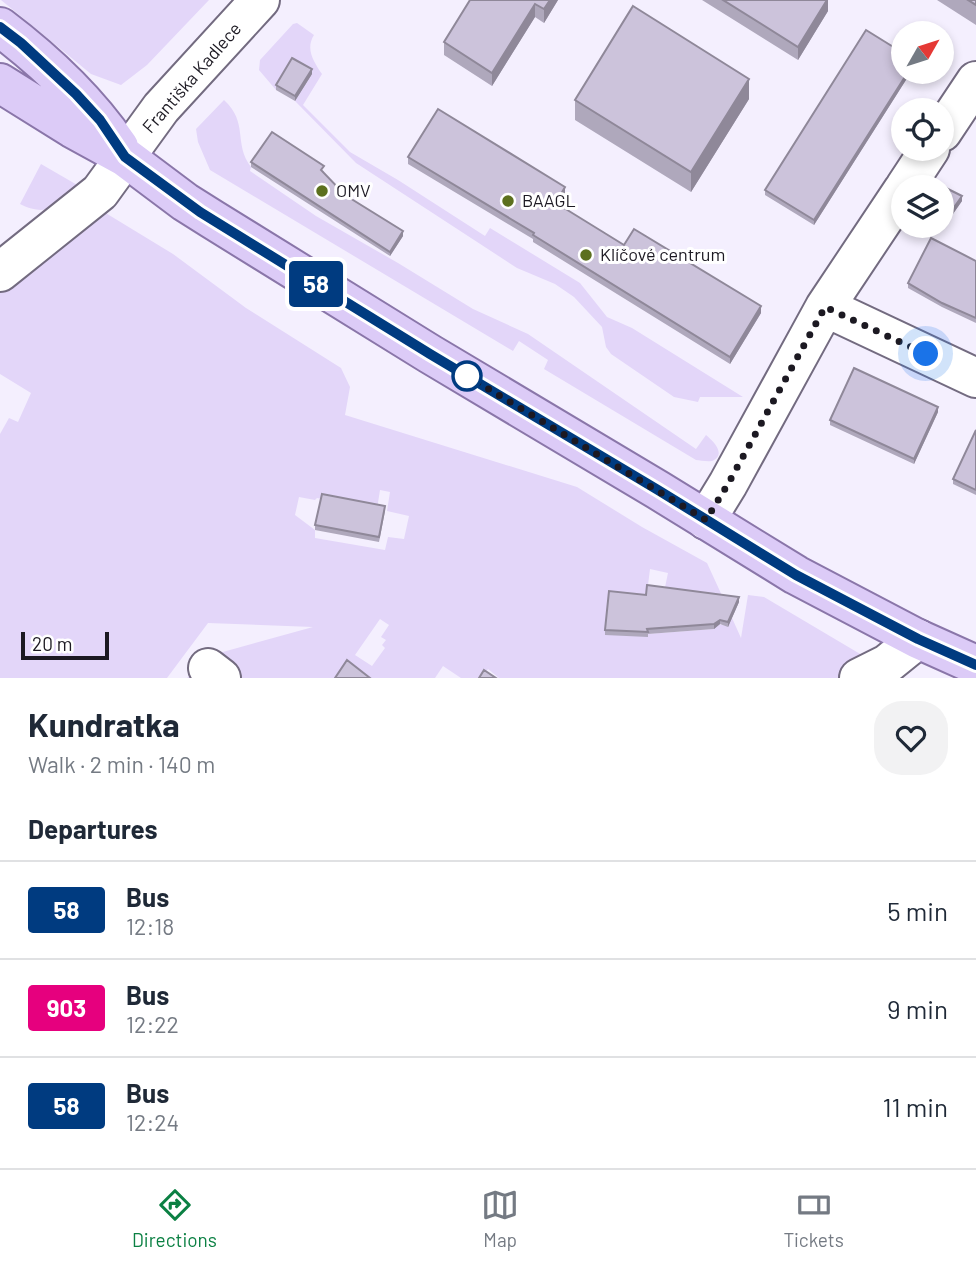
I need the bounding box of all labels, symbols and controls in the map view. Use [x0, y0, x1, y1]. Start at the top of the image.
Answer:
street label: Františka Kadlece [137, 17, 245, 137]
north arrow [891, 21, 954, 84]
map controls [891, 21, 954, 238]
button: locate [891, 98, 954, 161]
button: layers [891, 175, 954, 238]
place label: OMV [336, 179, 371, 201]
marker: OMV [314, 183, 330, 199]
place label: BAAGL [522, 189, 576, 211]
marker: BAAGL [500, 193, 516, 209]
place label: Klíčové centrum [600, 243, 725, 265]
marker: Klíčové centrum [578, 247, 594, 263]
line badge: 58 [284, 261, 348, 307]
text: 58 [303, 269, 329, 298]
your location [908, 336, 943, 371]
unlabelled marker [452, 361, 482, 391]
scale bar [21, 629, 108, 661]
text: 20 m [32, 632, 72, 655]
button: heart [874, 701, 948, 775]
text: Kundratka [28, 704, 180, 744]
text: Walk · 2 min · 140 m [28, 750, 215, 778]
text: Departures [28, 813, 158, 844]
text: Bus [126, 881, 169, 912]
text: 58 [54, 895, 79, 924]
text: 5 min [887, 895, 948, 926]
text: 12:18 [126, 912, 174, 940]
text: Bus [126, 979, 169, 1010]
text: 903 [47, 993, 86, 1022]
text: 9 min [887, 993, 948, 1024]
text: 12:22 [126, 1010, 179, 1038]
text: Bus [126, 1077, 169, 1108]
text: 58 [54, 1091, 79, 1120]
text: 11 min [882, 1091, 948, 1122]
text: 12:24 [126, 1108, 179, 1136]
tab: Directions [132, 1186, 217, 1251]
tab: Map [481, 1186, 519, 1251]
tab: Tickets [783, 1186, 844, 1251]

